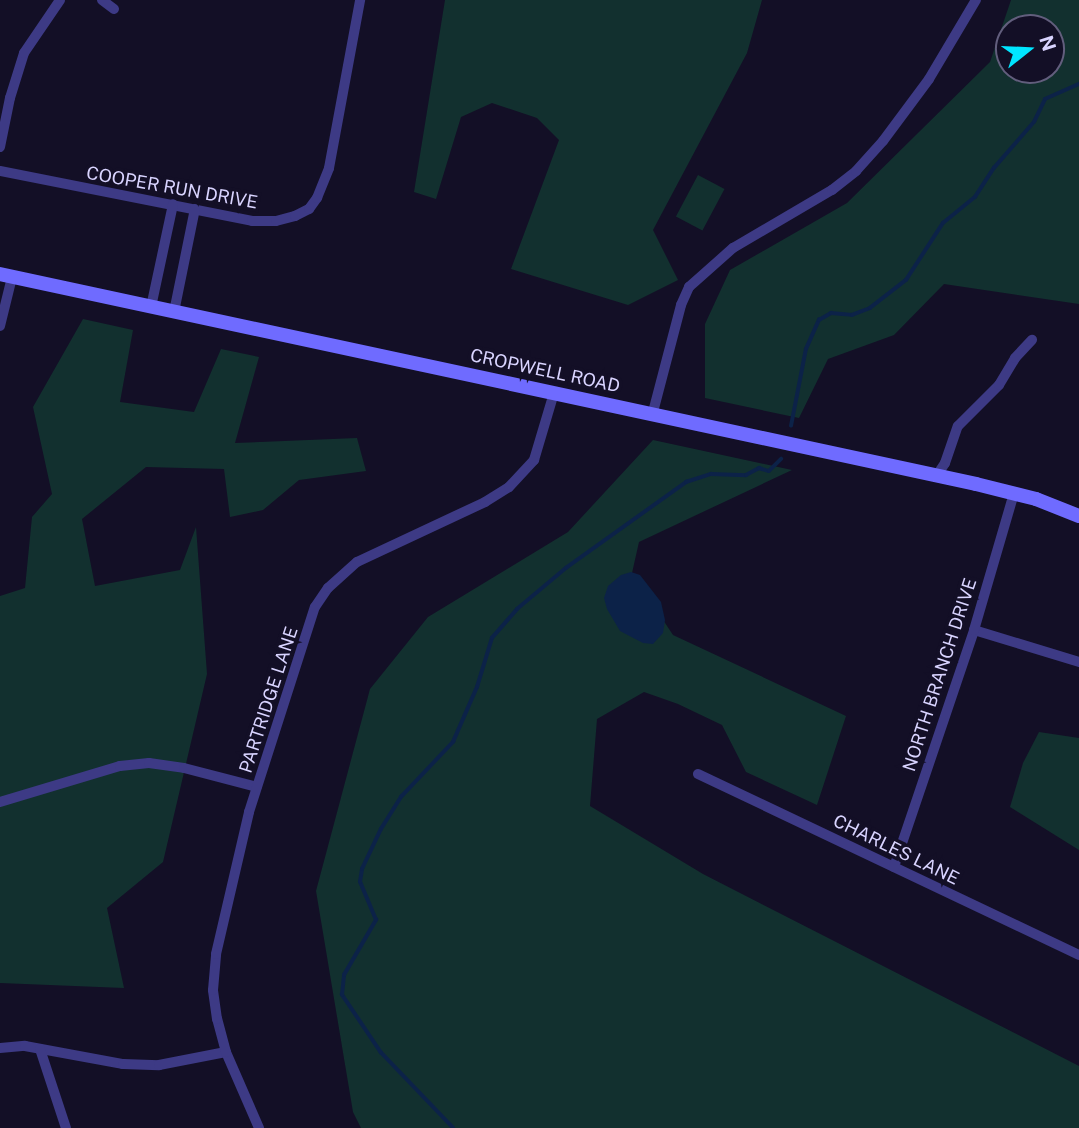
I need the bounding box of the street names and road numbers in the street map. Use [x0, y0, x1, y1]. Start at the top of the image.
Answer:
street label: COOPER RUN DRIVE [85, 162, 259, 214]
street label: CROPWELL ROAD [468, 345, 622, 397]
street label: NORTH BRANCH DRIVE [899, 576, 981, 774]
street label: PARTRIDGE LANE [235, 624, 303, 776]
street label: CHARLES LANE [830, 810, 962, 890]

